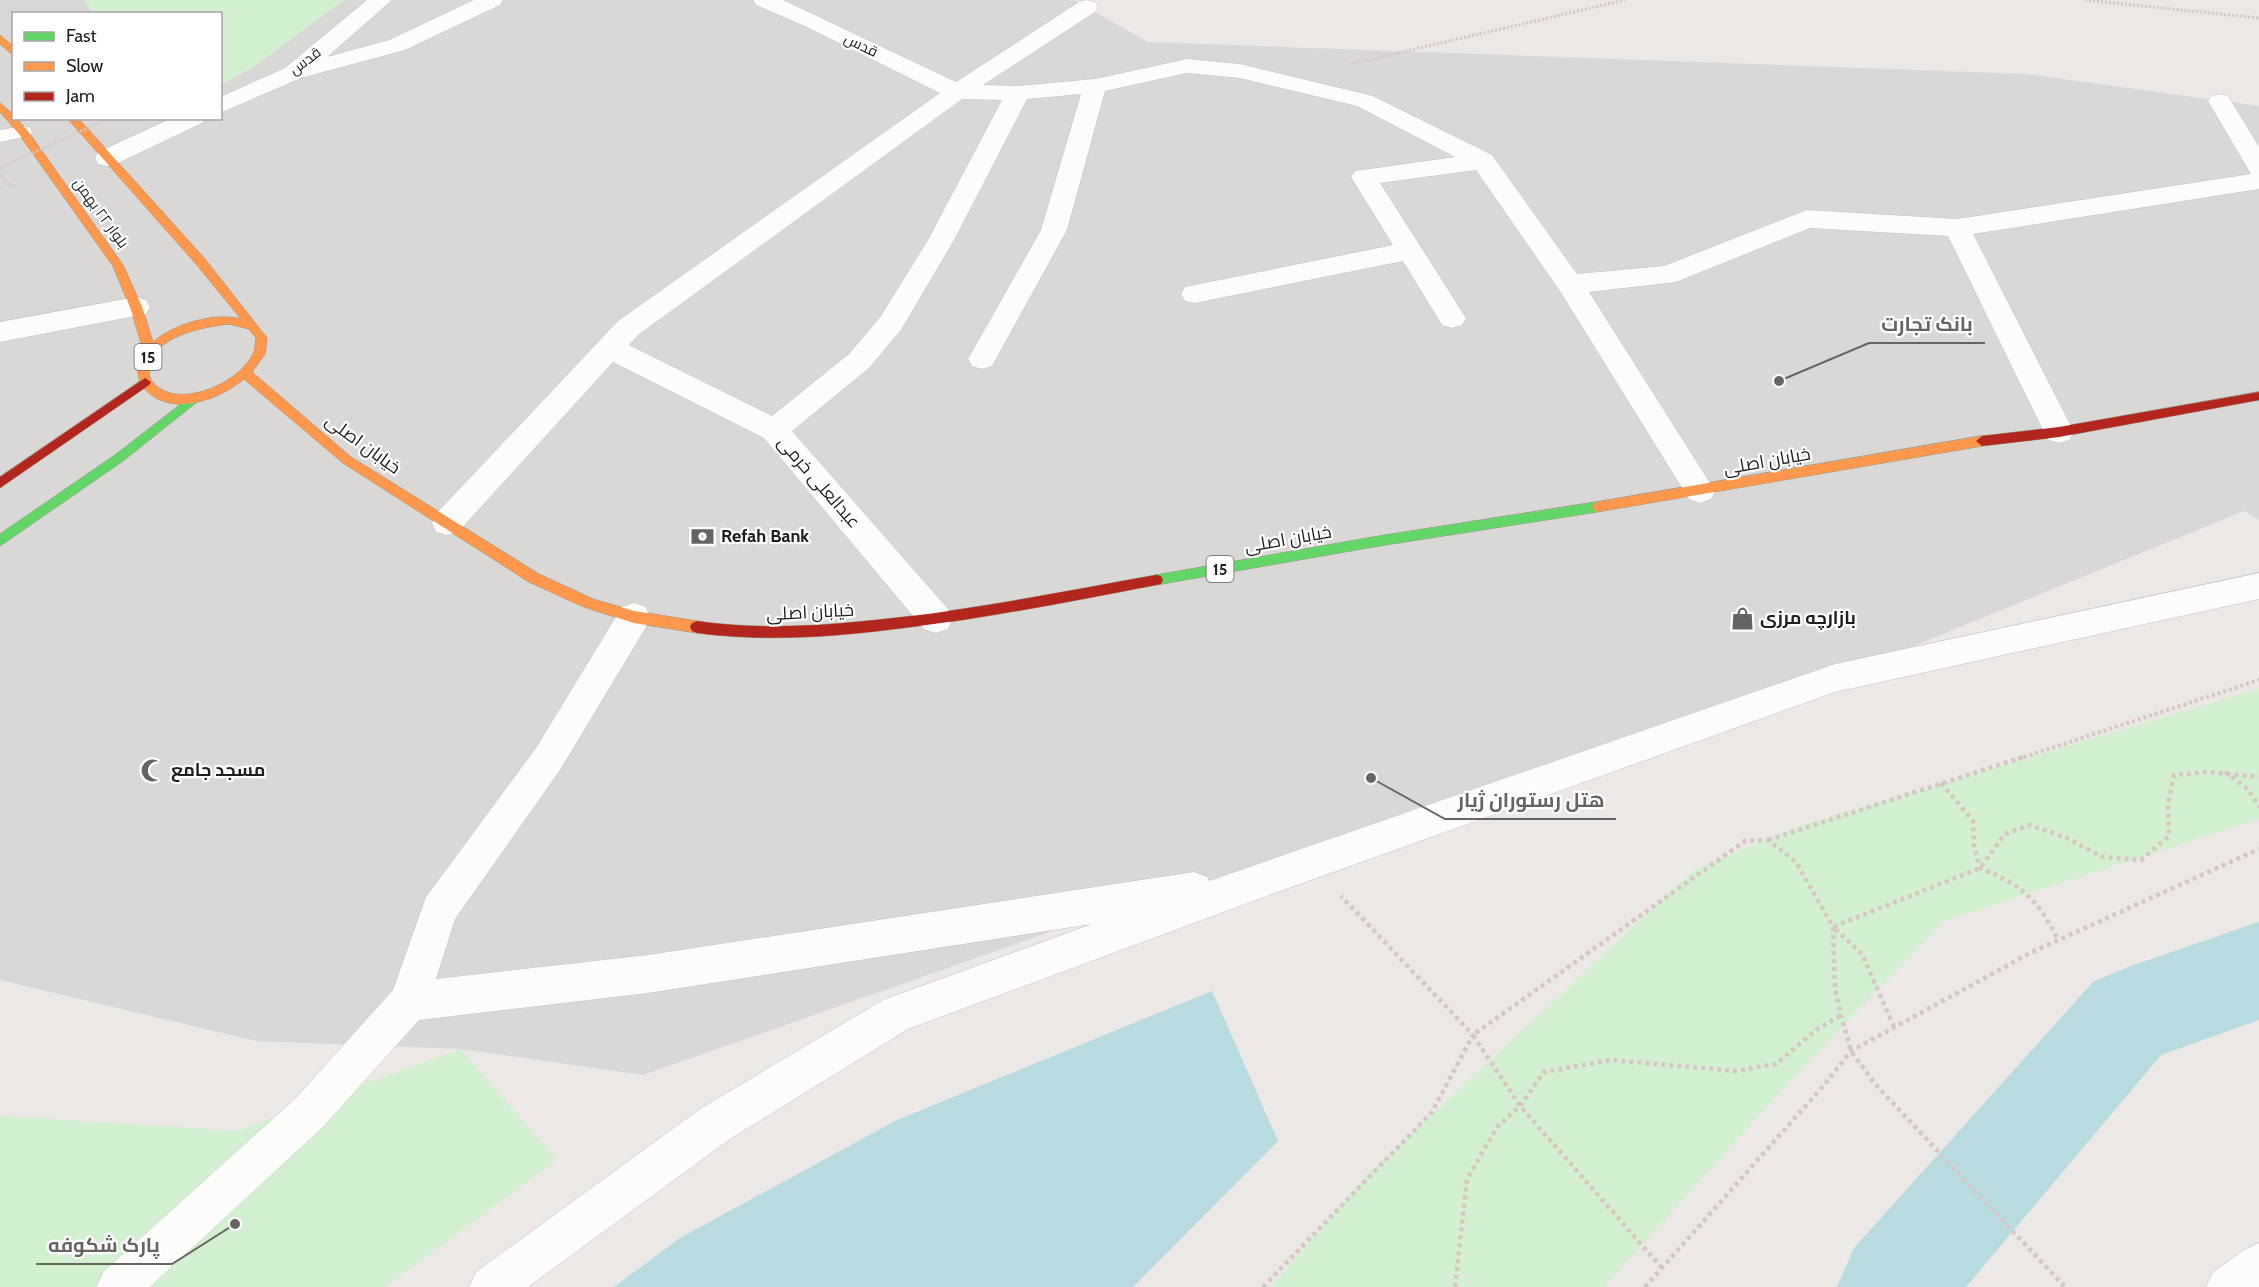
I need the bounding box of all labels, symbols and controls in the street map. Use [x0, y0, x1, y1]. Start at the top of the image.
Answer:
legend [12, 12, 222, 120]
text: Fast [66, 25, 97, 47]
street label: قدس [841, 29, 881, 62]
street label: قدس [285, 43, 325, 80]
text: Slow [66, 55, 103, 77]
text: Jam [65, 85, 95, 107]
street label: بلوار ۲۲ بهمن [69, 174, 132, 252]
callout: بانک تجارت [1869, 305, 1985, 343]
text: بانک تجارت [1881, 312, 1973, 336]
road number: 15 [134, 344, 162, 370]
street label: خیابان اصلی [321, 409, 405, 479]
street label: عبدالعلی خرمی [773, 431, 865, 533]
street label: خیابان اصلی [1722, 443, 1812, 479]
street label: خیابان اصلی [1243, 521, 1333, 557]
bank icon: Refah Bank [690, 523, 716, 549]
place label: Refah Bank [721, 525, 809, 547]
road number: 15 [1206, 556, 1234, 582]
street label: خیابان اصلی [766, 599, 854, 625]
shop icon: بازارچه مرزی [1729, 605, 1755, 631]
place label: بازارچه مرزی [1760, 607, 1856, 630]
mosque icon: مسجد جامع [140, 757, 166, 783]
place label: مسجد جامع [171, 759, 265, 782]
callout: هتل رستوران ژیار [1445, 781, 1616, 819]
text: هتل رستوران ژیار [1456, 788, 1605, 812]
callout: پارک شکوفه [36, 1226, 172, 1264]
text: پارک شکوفه [48, 1233, 160, 1259]

